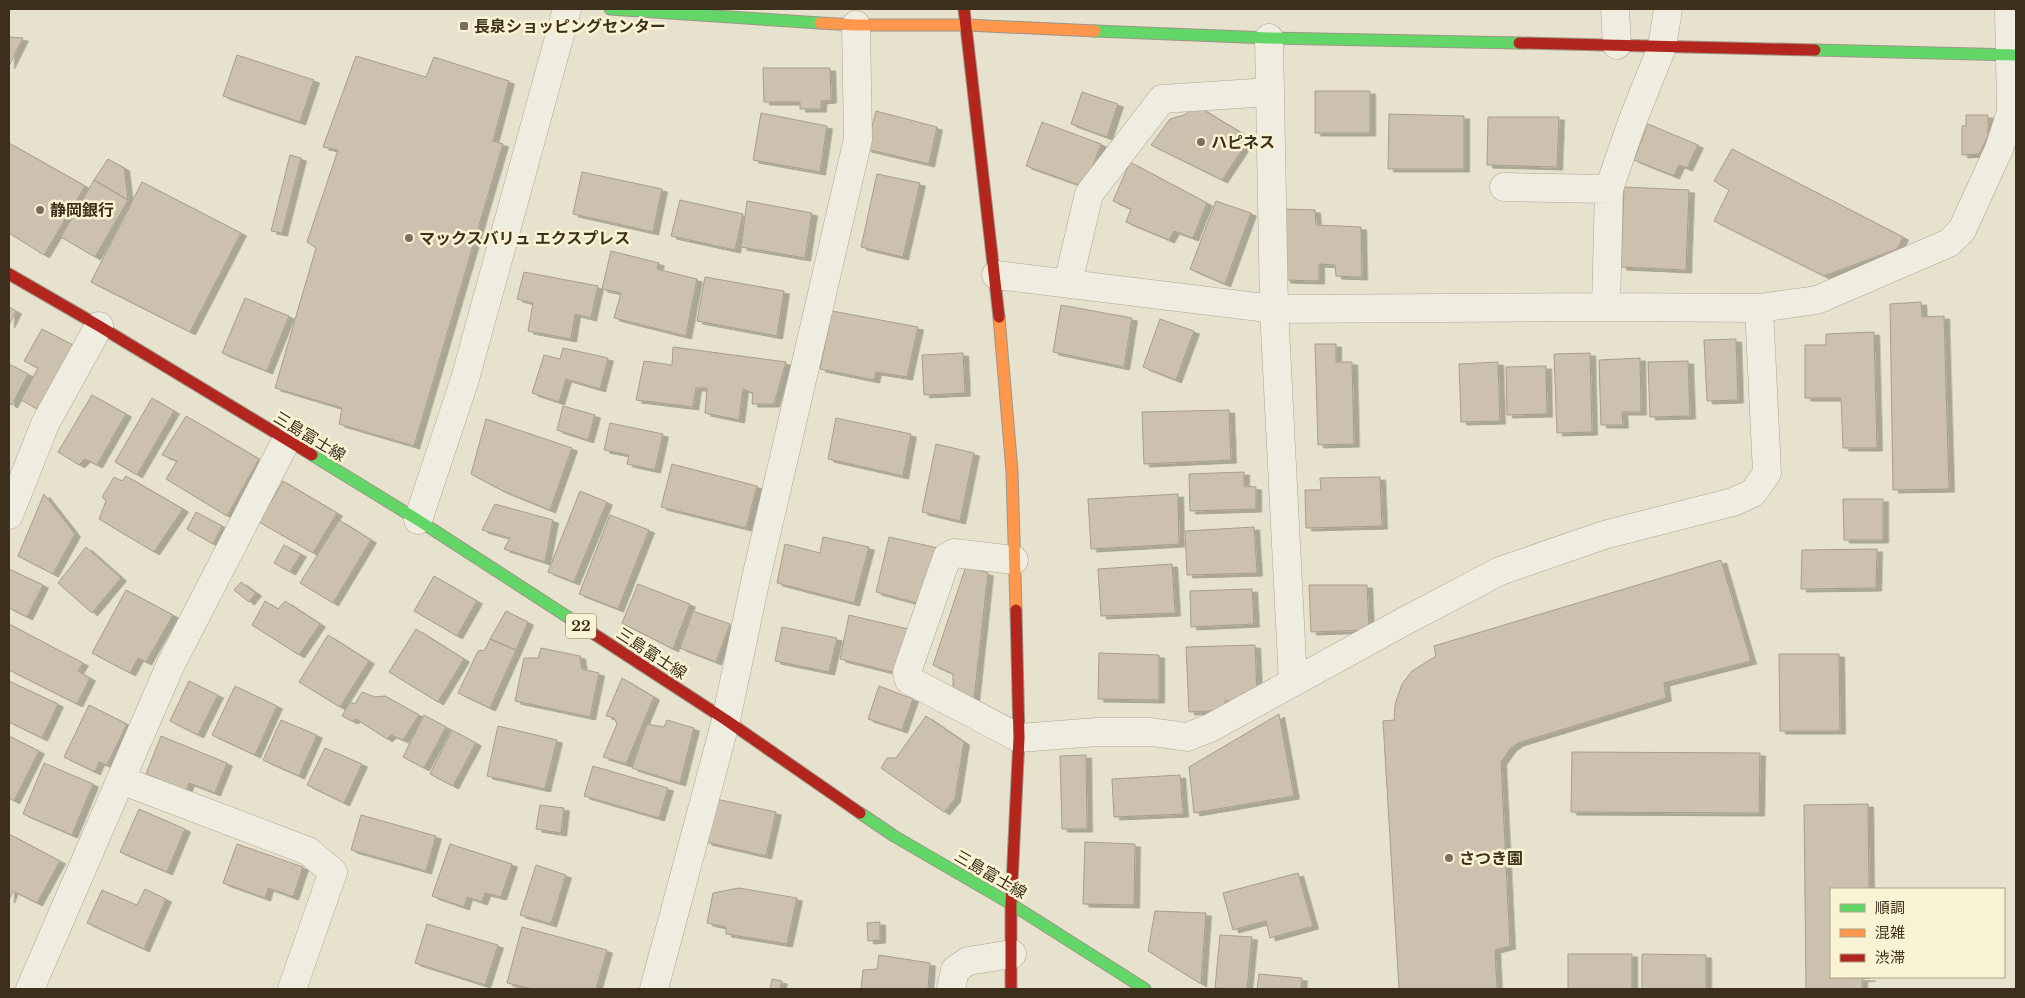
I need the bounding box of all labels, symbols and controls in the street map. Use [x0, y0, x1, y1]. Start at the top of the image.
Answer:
place label: 長泉ショッピングセンター [474, 16, 666, 36]
marker: 長泉ショッピングセンター [458, 20, 470, 32]
place label: ハピネス [1211, 132, 1275, 152]
marker: ハピネス [1195, 136, 1207, 148]
place label: 静岡銀行 [50, 200, 114, 220]
marker: 静岡銀行 [34, 204, 46, 216]
place label: マックスバリュ エクスプレス [419, 228, 630, 248]
marker: マックスバリュ エクスプレス [403, 232, 415, 244]
street label: 三島富士線 [271, 407, 349, 465]
road number: 22 [566, 614, 596, 638]
street label: 三島富士線 [613, 623, 691, 683]
street label: 三島富士線 [951, 845, 1031, 903]
place label: さつき園 [1459, 848, 1523, 868]
marker: さつき園 [1443, 852, 1455, 864]
legend [1830, 888, 2005, 978]
text: 順調 [1875, 898, 1905, 917]
text: 混雑 [1875, 923, 1905, 942]
text: 渋滞 [1875, 948, 1905, 967]

